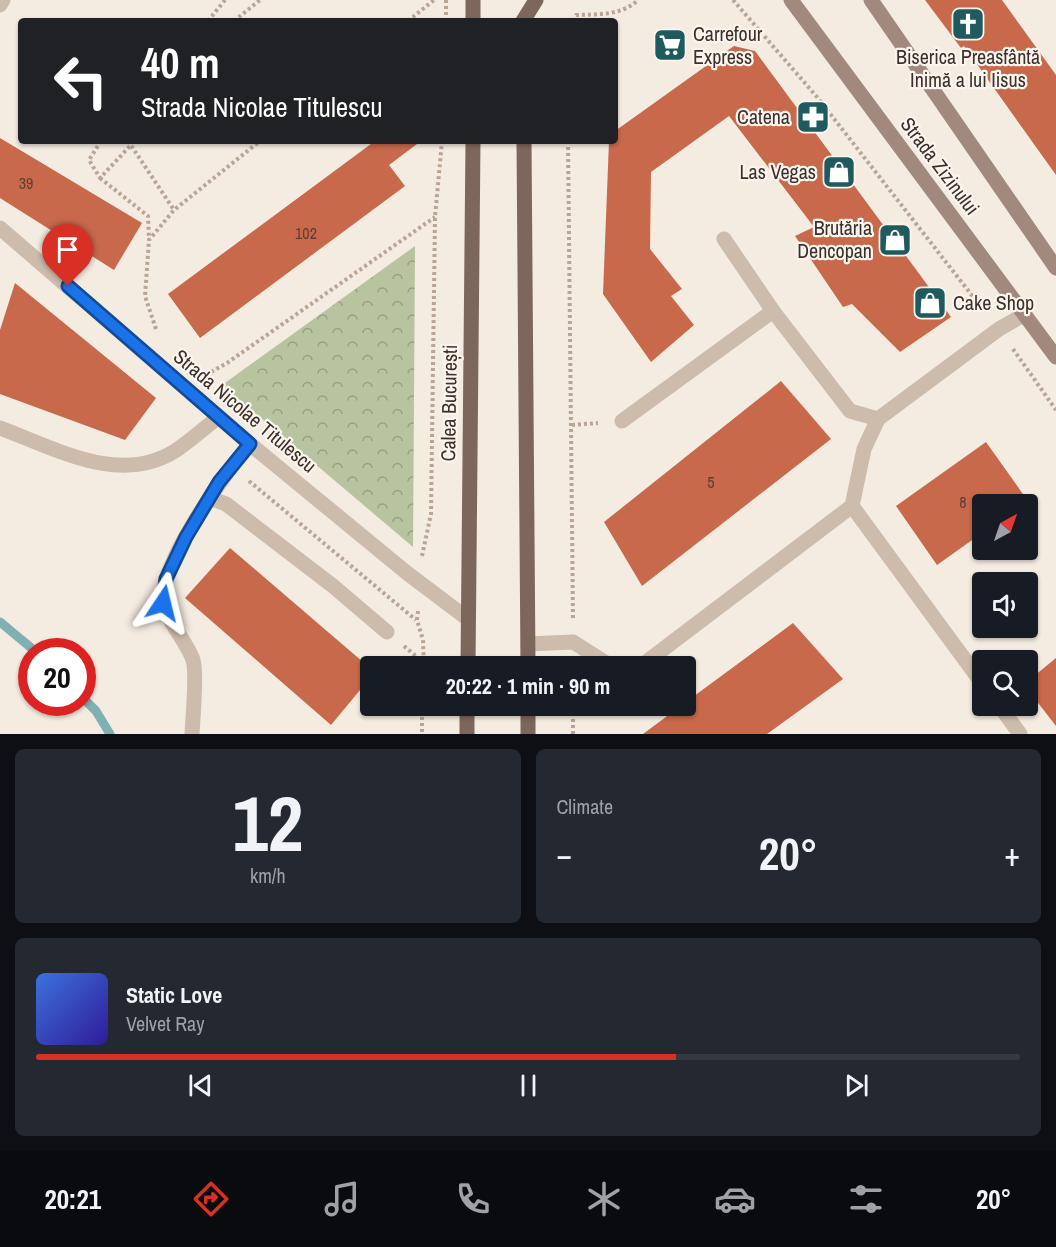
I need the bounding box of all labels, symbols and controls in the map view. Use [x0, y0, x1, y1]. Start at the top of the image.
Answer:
church icon: Biserica Preasfântă Inimă a lui Iisus [950, 6, 986, 42]
place label: Carrefour Express [693, 20, 763, 70]
supermarket icon: Carrefour Express [652, 27, 688, 63]
text: 40 m [141, 35, 220, 91]
icon: left [42, 42, 120, 120]
place label: Biserica Preasfântă Inimă a lui Iisus [896, 43, 1040, 93]
text: Strada Nicolae Titulescu [141, 89, 383, 125]
pharmacy icon: Catena [795, 99, 831, 135]
place label: Catena [737, 103, 790, 130]
street label: Strada Zizinului [895, 111, 986, 220]
shop icon: Las Vegas [821, 154, 857, 190]
place label: Las Vegas [739, 158, 816, 185]
house number: 39 [19, 172, 33, 194]
place label: Brutăria Dencopan [797, 214, 872, 264]
house number: 102 [295, 222, 317, 244]
shop icon: Brutăria Dencopan [877, 222, 913, 258]
pin [42, 224, 93, 286]
icon: arrive [51, 233, 84, 266]
shop icon: Cake Shop [912, 285, 948, 321]
place label: Cake Shop [953, 289, 1034, 316]
street label: Strada Nicolae Titulescu [168, 343, 323, 478]
street label: Calea București [434, 344, 463, 462]
house number: 5 [707, 471, 715, 493]
house number: 8 [959, 491, 967, 513]
north arrow [972, 494, 1038, 560]
map controls [972, 494, 1038, 716]
position arrow [131, 571, 195, 635]
button: sound [972, 572, 1038, 638]
speed limit sign: 20 [18, 638, 96, 716]
button: search [972, 650, 1038, 716]
text: 20:22 · 1 min · 90 m [446, 671, 610, 701]
text: 12 [232, 770, 303, 875]
text: Climate [557, 793, 613, 820]
text: 20° [759, 823, 818, 884]
text: − [557, 832, 572, 876]
text: + [1004, 832, 1020, 876]
text: km/h [250, 862, 286, 889]
text: Static Love [126, 980, 222, 1010]
text: Velvet Ray [126, 1010, 204, 1037]
icon: previous [184, 1069, 217, 1102]
icon: pause [512, 1069, 545, 1102]
icon: next [840, 1069, 873, 1102]
icon: directions [190, 1178, 232, 1220]
icon: music [321, 1178, 363, 1220]
icon: phone [452, 1178, 494, 1220]
icon: climate [583, 1178, 625, 1220]
icon: car [714, 1178, 756, 1220]
icon: filters [845, 1178, 887, 1220]
text: 20:21 [44, 1181, 101, 1217]
text: 20° [976, 1181, 1011, 1217]

